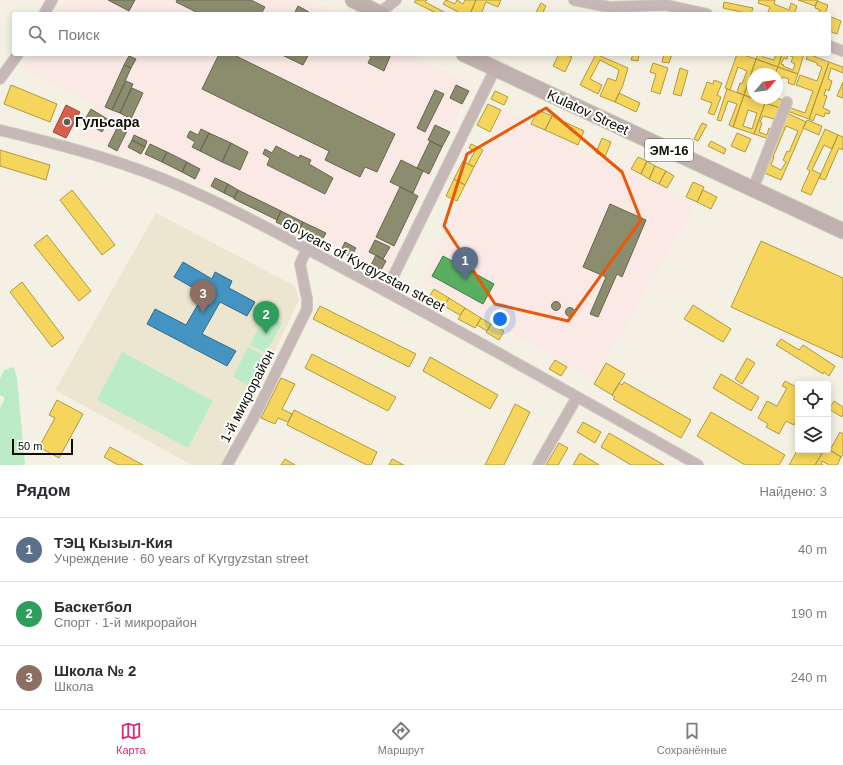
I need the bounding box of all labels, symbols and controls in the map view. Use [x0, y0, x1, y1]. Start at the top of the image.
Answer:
search box [12, 12, 831, 56]
icon: search [26, 23, 48, 45]
text: Поиск [58, 26, 100, 43]
north arrow [747, 68, 783, 104]
street label: Kulatov Street [545, 86, 631, 138]
place label: Гульсара [75, 114, 140, 130]
marker: Гульсара [62, 117, 72, 127]
road number: ЭМ-16 [645, 139, 693, 161]
street label: 60 years of Kyrgyzstan street [280, 215, 448, 315]
pin: 1 [452, 247, 478, 280]
pin: 3 [190, 280, 216, 313]
pin: 2 [253, 301, 279, 334]
your location [490, 309, 510, 329]
street label: 1-й микрорайон [217, 347, 277, 445]
map controls [795, 381, 831, 453]
button: locate [795, 381, 831, 417]
button: layers [795, 417, 831, 453]
scale bar [12, 437, 73, 456]
text: 50 m [18, 440, 42, 452]
text: Рядом [16, 481, 71, 500]
text: Найдено: 3 [759, 484, 827, 499]
text: ТЭЦ Кызыл-Кия [54, 534, 173, 551]
text: 1 [25, 542, 33, 557]
text: 40 m [798, 542, 827, 557]
text: Учреждение · 60 years of Kyrgyzstan street [54, 551, 308, 566]
text: Баскетбол [54, 598, 132, 615]
text: 2 [25, 606, 33, 621]
text: 190 m [791, 606, 827, 621]
text: Спорт · 1-й микрорайон [54, 615, 197, 630]
text: Школа № 2 [54, 662, 136, 679]
text: 3 [25, 670, 33, 685]
text: 240 m [791, 670, 827, 685]
text: Школа [54, 679, 94, 694]
tab: Карта [116, 720, 146, 756]
tab: Маршрут [378, 720, 425, 756]
tab: Сохранённые [657, 720, 727, 756]

